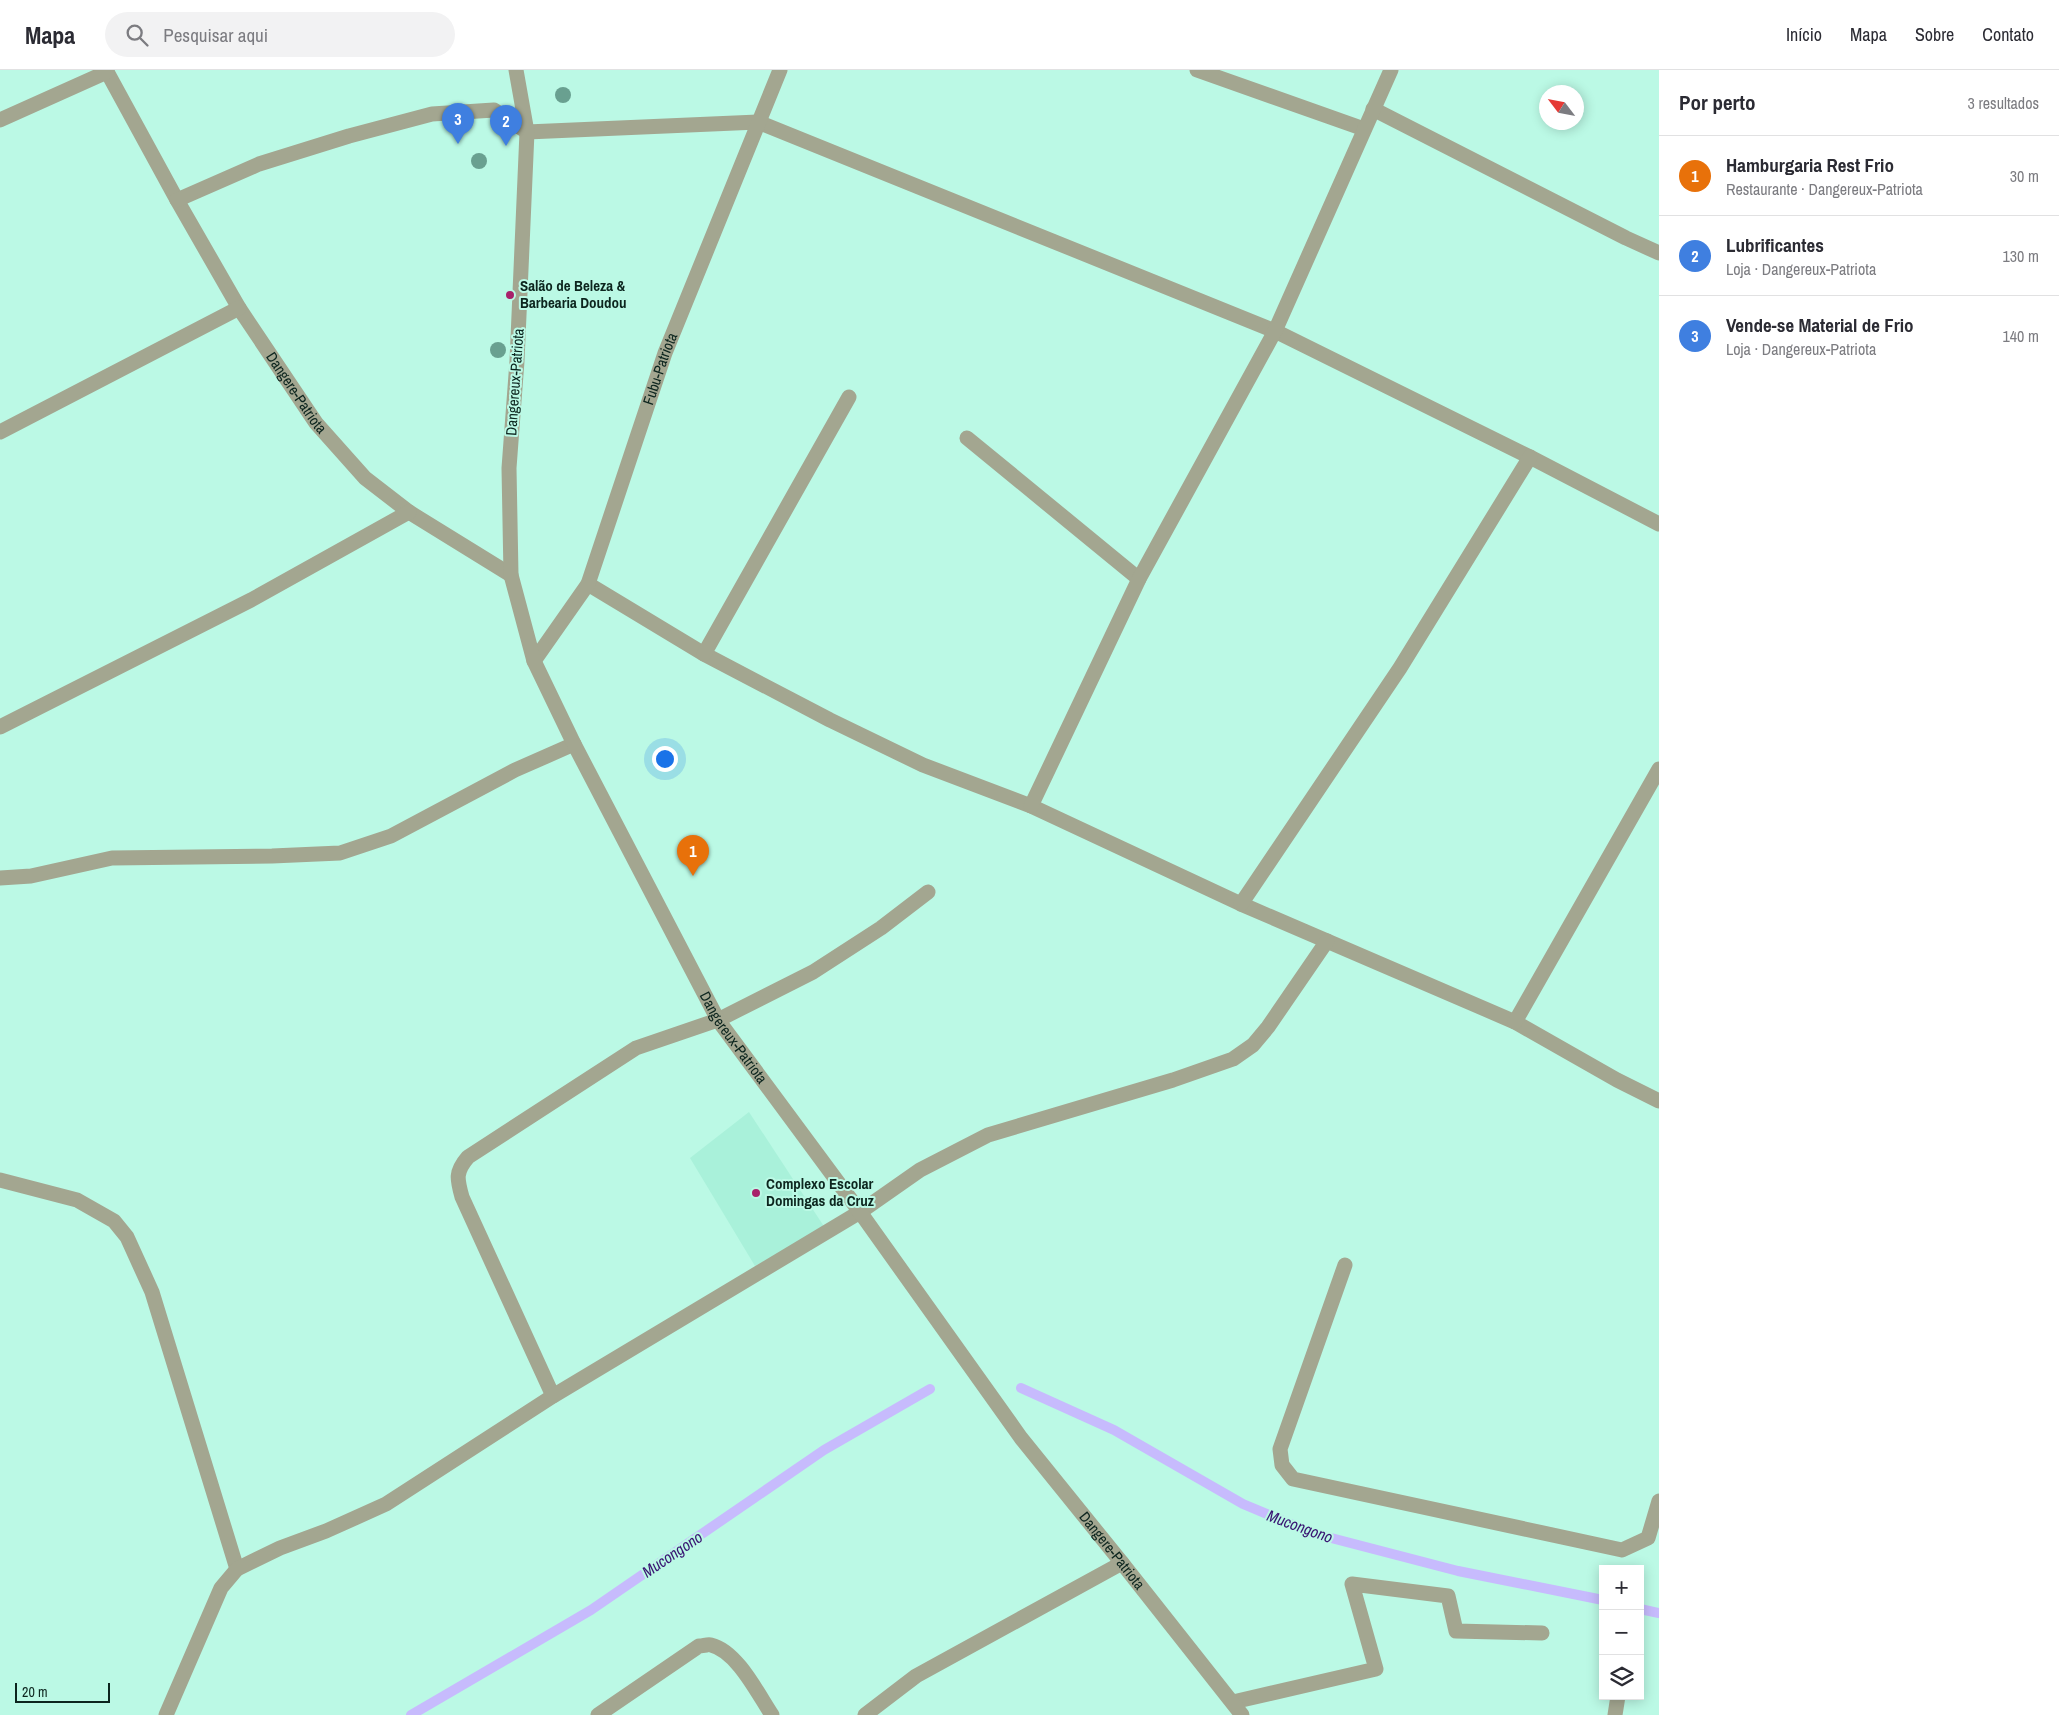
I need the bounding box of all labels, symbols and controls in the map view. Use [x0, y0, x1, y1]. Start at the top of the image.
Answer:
search box [105, 12, 455, 57]
text: Mapa [25, 19, 75, 51]
icon: search [123, 21, 151, 49]
text: Pesquisar aqui [163, 22, 268, 48]
text: Início [1786, 22, 1822, 47]
text: Mapa [1850, 22, 1887, 47]
text: Sobre [1915, 22, 1954, 47]
text: Contato [1982, 22, 2034, 47]
north arrow [1539, 85, 1584, 130]
text: Por perto [1679, 88, 1756, 117]
text: 3 resultados [1968, 92, 2039, 114]
pin: 3 [442, 103, 474, 144]
pin: 2 [490, 105, 522, 146]
text: Hamburgaria Rest Frio [1726, 152, 1894, 178]
text: 1 [1691, 165, 1699, 187]
text: 30 m [2010, 165, 2039, 187]
text: Restaurante · Dangereux-Patriota [1726, 178, 1923, 200]
text: Lubrificantes [1726, 232, 1824, 258]
text: 2 [1691, 245, 1699, 267]
text: 130 m [2003, 245, 2039, 267]
text: Loja · Dangereux-Patriota [1726, 258, 1876, 280]
place label: Salão de Beleza & Barbearia Doudou [520, 275, 627, 313]
marker: Salão de Beleza & Barbearia Doudou [504, 289, 516, 301]
text: Vende-se Material de Frio [1726, 312, 1914, 338]
text: 3 [1691, 325, 1699, 347]
text: 140 m [2003, 325, 2039, 347]
street label: Dangereux-Patriota [500, 328, 529, 436]
street label: Fubu-Patriota [637, 329, 682, 408]
text: Loja · Dangereux-Patriota [1726, 338, 1876, 360]
street label: Dangere-Patriota [261, 348, 332, 438]
your location [652, 746, 678, 772]
pin: 1 [677, 835, 709, 876]
street label: Dangereux-Patriota [695, 988, 773, 1088]
place label: Complexo Escolar Domingas da Cruz [766, 1173, 874, 1211]
marker: Complexo Escolar Domingas da Cruz [750, 1187, 762, 1199]
water label: Mucongono [1264, 1504, 1336, 1548]
street label: Dangere-Patriota [1075, 1507, 1150, 1594]
water label: Mucongono [637, 1526, 707, 1582]
map controls [1599, 1565, 1644, 1700]
button: + [1599, 1565, 1644, 1610]
button: − [1599, 1610, 1644, 1655]
button: layers [1599, 1655, 1644, 1700]
scale bar [15, 1680, 110, 1703]
text: 20 m [22, 1683, 48, 1701]

